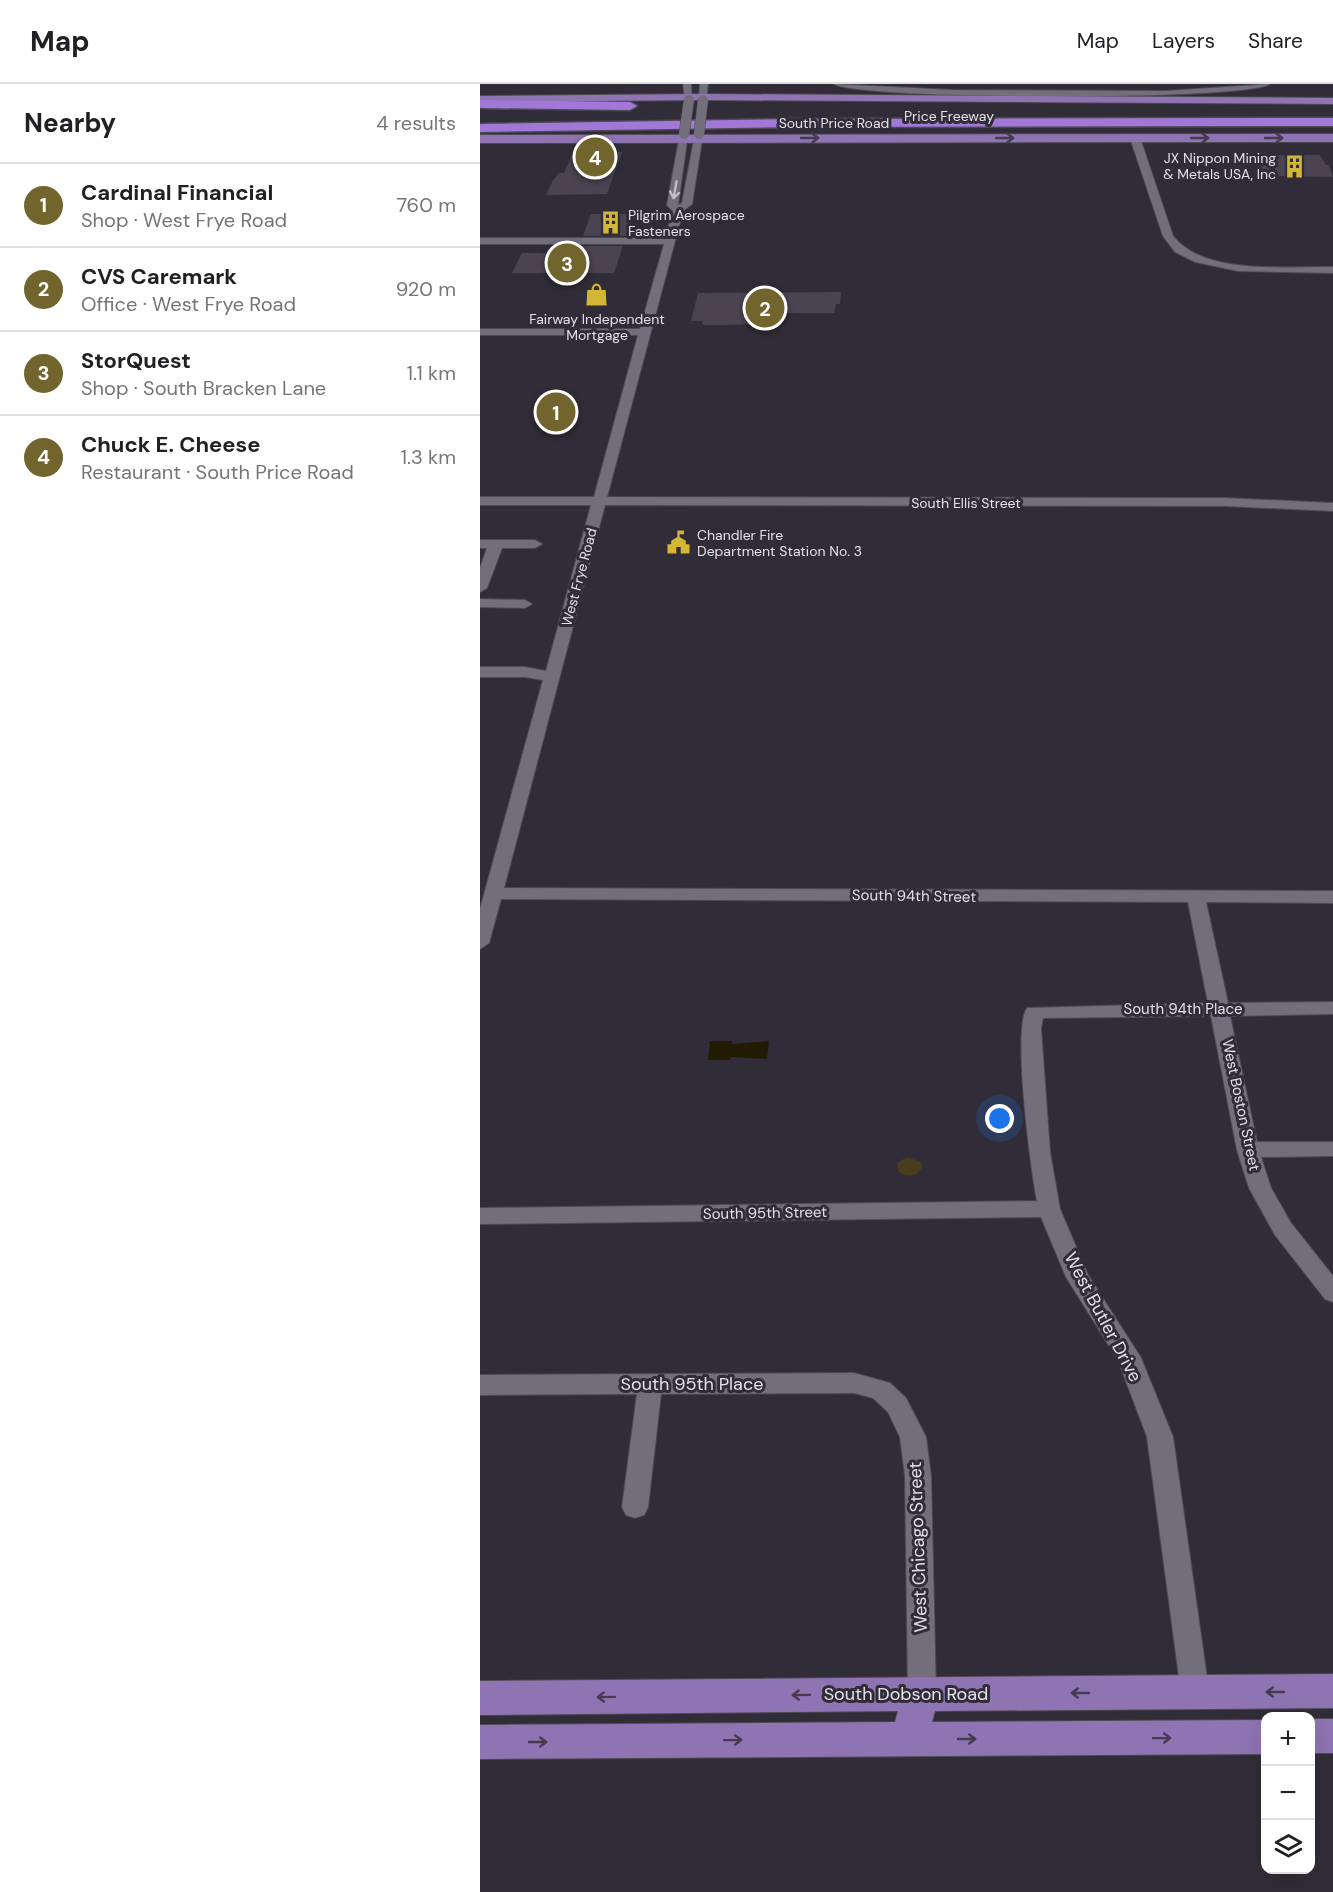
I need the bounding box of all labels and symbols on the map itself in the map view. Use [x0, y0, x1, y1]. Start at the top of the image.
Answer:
street label: Price Freeway [904, 107, 994, 125]
street label: South Price Road [779, 114, 889, 132]
one-way arrow [800, 132, 820, 144]
one-way arrow [995, 132, 1015, 144]
one-way arrow [1190, 132, 1210, 144]
one-way arrow [1263, 132, 1283, 144]
pin: 4 [576, 134, 614, 180]
place label: JX Nippon Mining & Metals USA, Inc [1163, 149, 1276, 183]
building icon: JX Nippon Mining & Metals USA, Inc [1281, 153, 1307, 179]
one-way arrow [669, 180, 680, 199]
place label: Pilgrim Aerospace Fasteners [628, 206, 745, 240]
building icon: Pilgrim Aerospace Fasteners [597, 210, 623, 236]
pin: 3 [548, 240, 586, 285]
shop icon: Fairway Independent Mortgage [584, 282, 610, 308]
pin: 2 [746, 286, 784, 330]
place label: Fairway Independent Mortgage [529, 310, 665, 344]
pin: 1 [536, 390, 576, 434]
street label: South Ellis Street [911, 494, 1021, 512]
street label: West Frye Road [557, 526, 601, 628]
place label: Chandler Fire Department Station No. 3 [697, 526, 862, 560]
public building icon: Chandler Fire Department Station No. 3 [666, 530, 692, 556]
street label: South 94th Street [852, 885, 976, 907]
street label: South 94th Place [1123, 999, 1243, 1019]
street label: West Boston Street [1217, 1037, 1265, 1173]
your location [985, 1104, 1014, 1133]
street label: South 95th Street [703, 1202, 827, 1224]
street label: West Butler Drive [1059, 1248, 1147, 1386]
street label: South 95th Place [621, 1372, 763, 1396]
street label: West Chicago Street [903, 1461, 933, 1633]
street label: South Dobson Road [824, 1682, 988, 1706]
one-way arrow [1265, 1686, 1285, 1698]
one-way arrow [1070, 1687, 1090, 1699]
one-way arrow [791, 1689, 811, 1701]
one-way arrow [596, 1691, 616, 1703]
one-way arrow [1151, 1732, 1171, 1744]
one-way arrow [956, 1733, 976, 1745]
one-way arrow [723, 1734, 743, 1746]
one-way arrow [528, 1736, 548, 1748]

